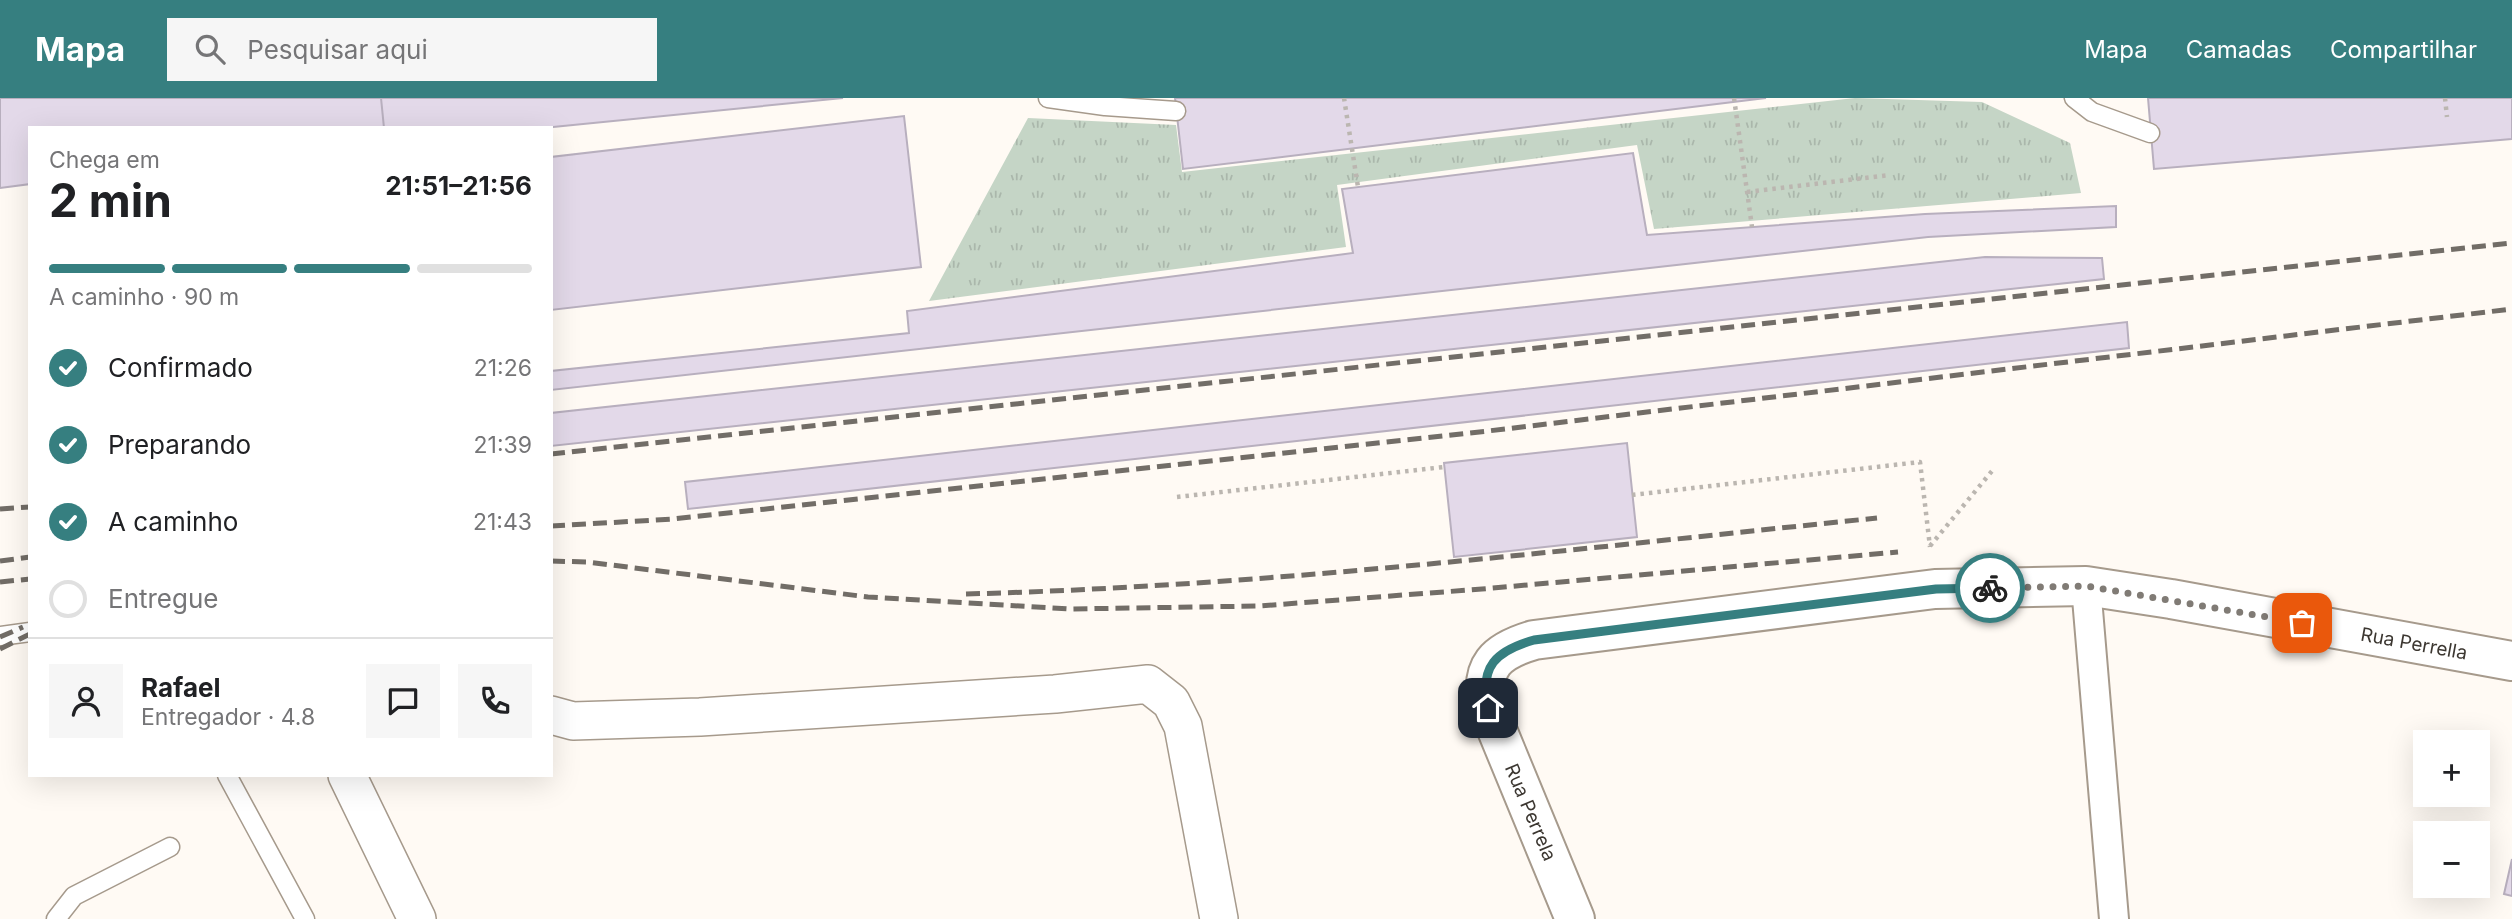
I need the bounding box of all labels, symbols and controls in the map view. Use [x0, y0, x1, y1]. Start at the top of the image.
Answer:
search box [167, 18, 657, 81]
text: Mapa [35, 29, 125, 69]
icon: search [191, 30, 229, 68]
text: Pesquisar aqui [247, 34, 428, 65]
text: Mapa [2084, 35, 2148, 64]
text: Camadas [2186, 35, 2292, 64]
text: Compartilhar [2330, 35, 2477, 64]
text: Chega em [49, 146, 160, 174]
text: 21:51–21:56 [385, 170, 532, 201]
text: 2 min [49, 172, 172, 228]
text: A caminho · 90 m [49, 283, 239, 311]
icon: check [49, 349, 87, 387]
text: Confirmado [108, 352, 253, 383]
text: 21:26 [474, 354, 532, 382]
icon: check [49, 426, 87, 464]
text: Preparando [108, 429, 251, 460]
text: 21:39 [474, 431, 532, 459]
icon: check [49, 503, 87, 541]
text: A caminho [108, 506, 238, 537]
text: 21:43 [473, 508, 532, 536]
courier [1955, 553, 2025, 623]
icon: bike [1971, 569, 2009, 607]
text: Entregue [108, 583, 219, 614]
pin [2272, 593, 2332, 653]
icon: bag [2283, 604, 2321, 642]
street label: Rua Perrella [2359, 623, 2469, 665]
button: person [49, 664, 123, 738]
button: chat [366, 664, 440, 738]
button: phone [458, 664, 532, 738]
text: Rafael [141, 672, 221, 703]
pin [1458, 678, 1518, 738]
icon: home [1469, 689, 1507, 727]
text: Entregador · 4.8 [141, 703, 315, 731]
map controls [2413, 730, 2490, 898]
button: + [2413, 730, 2490, 807]
street label: Rua Perrela [1500, 760, 1561, 864]
button: − [2413, 821, 2490, 898]

